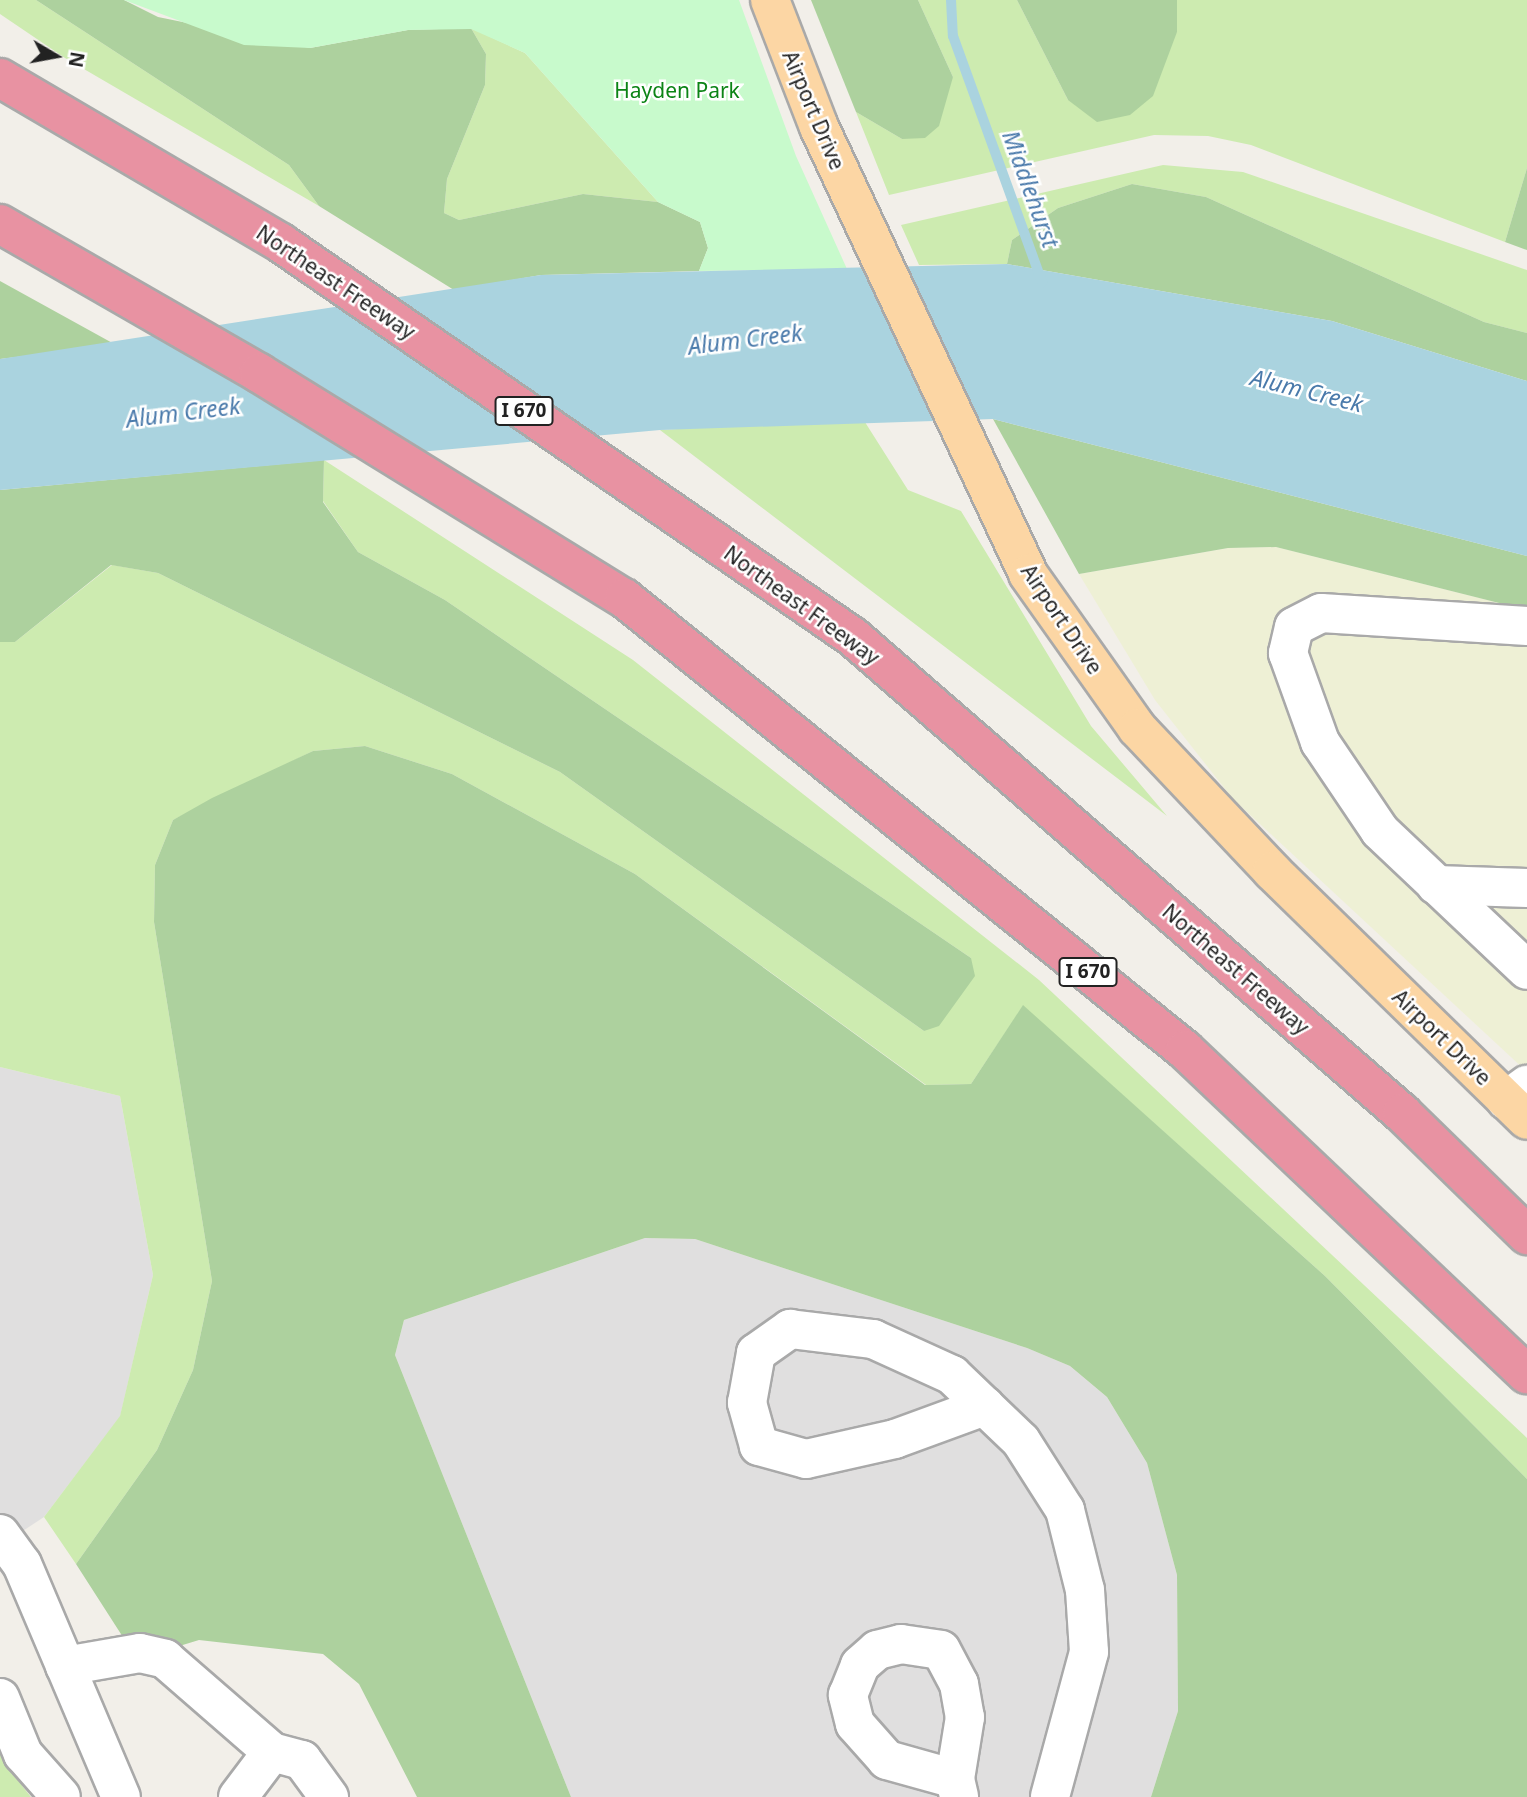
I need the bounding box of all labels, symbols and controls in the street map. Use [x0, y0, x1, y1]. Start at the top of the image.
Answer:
north arrow [21, 21, 91, 91]
street label: Airport Drive [778, 47, 850, 173]
text: N [63, 50, 91, 70]
park label: Hayden Park [614, 77, 740, 103]
water label: Middlehurst [997, 127, 1065, 251]
street label: Northeast Freeway [252, 220, 420, 344]
water label: Alum Creek [686, 318, 804, 360]
water label: Alum Creek [1248, 363, 1366, 417]
water label: Alum Creek [124, 391, 242, 433]
road number: I 670 [494, 396, 554, 426]
street label: Northeast Freeway [719, 540, 885, 670]
street label: Airport Drive [1016, 559, 1108, 679]
street label: Northeast Freeway [1158, 898, 1314, 1040]
road number: I 670 [1058, 956, 1118, 988]
street label: Airport Drive [1388, 984, 1496, 1090]

